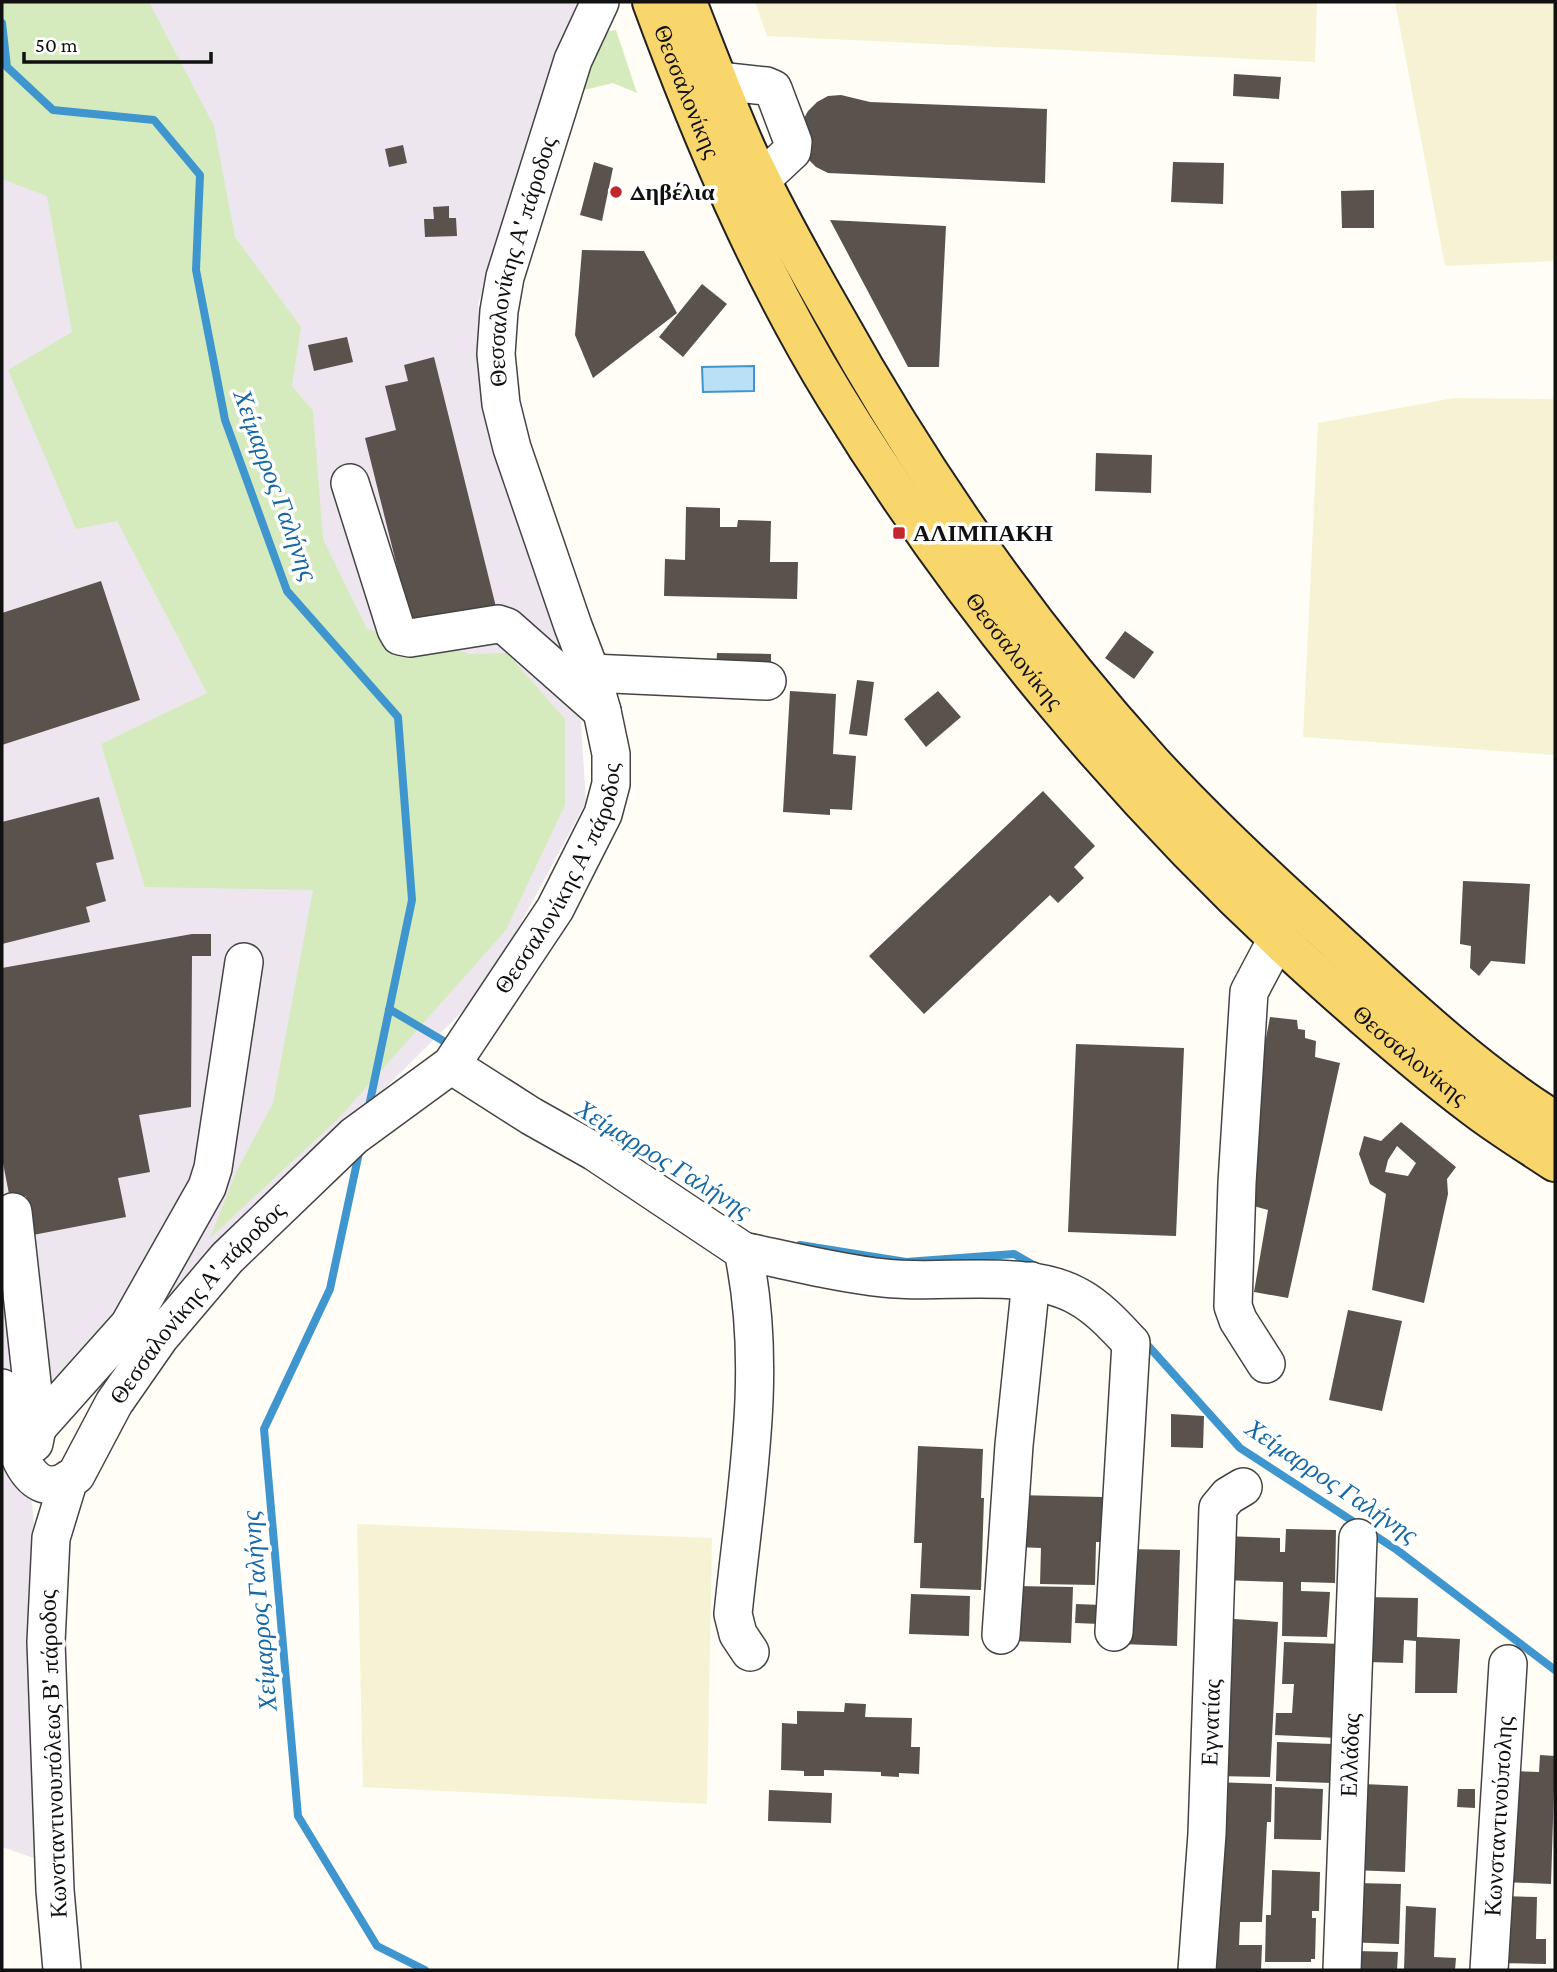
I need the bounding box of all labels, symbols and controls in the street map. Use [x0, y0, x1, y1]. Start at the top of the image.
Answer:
scale bar [24, 21, 212, 65]
street label: Θεσσαλονίκης [649, 21, 726, 162]
text: 50 m [35, 33, 78, 57]
street label: Θεσσαλονίκης Α' πάροδος [482, 132, 561, 388]
place label: Δηβέλια [630, 178, 715, 205]
marker: Δηβέλια [608, 184, 624, 200]
water label: Χείμαρρος Γαλήνης [227, 385, 324, 585]
place label: ΑΛΙΜΠΑΚΗ [913, 519, 1053, 546]
marker: ΑΛΙΜΠΑΚΗ [891, 525, 907, 541]
street label: Θεσσαλονίκης [960, 587, 1069, 715]
street label: Θεσσαλονίκης Α' πάροδος [489, 763, 624, 998]
street label: Θεσσαλονίκης [1348, 999, 1474, 1111]
water label: Χείμαρρος Γαλήνης [570, 1093, 757, 1225]
street label: Θεσσαλονίκης Α' πάροδος [104, 1196, 291, 1409]
water label: Χείμαρρος Γαλήνης [1239, 1413, 1424, 1550]
water label: Χείμαρρος Γαλήνης [236, 1509, 283, 1713]
street label: Κωνσταντινουπόλεως Β' πάροδος [33, 1589, 72, 1919]
street label: Εγνατίας [1195, 1678, 1225, 1766]
street label: Ελλάδας [1334, 1712, 1365, 1798]
street label: Κωνσταντινούπολης [1478, 1715, 1518, 1917]

